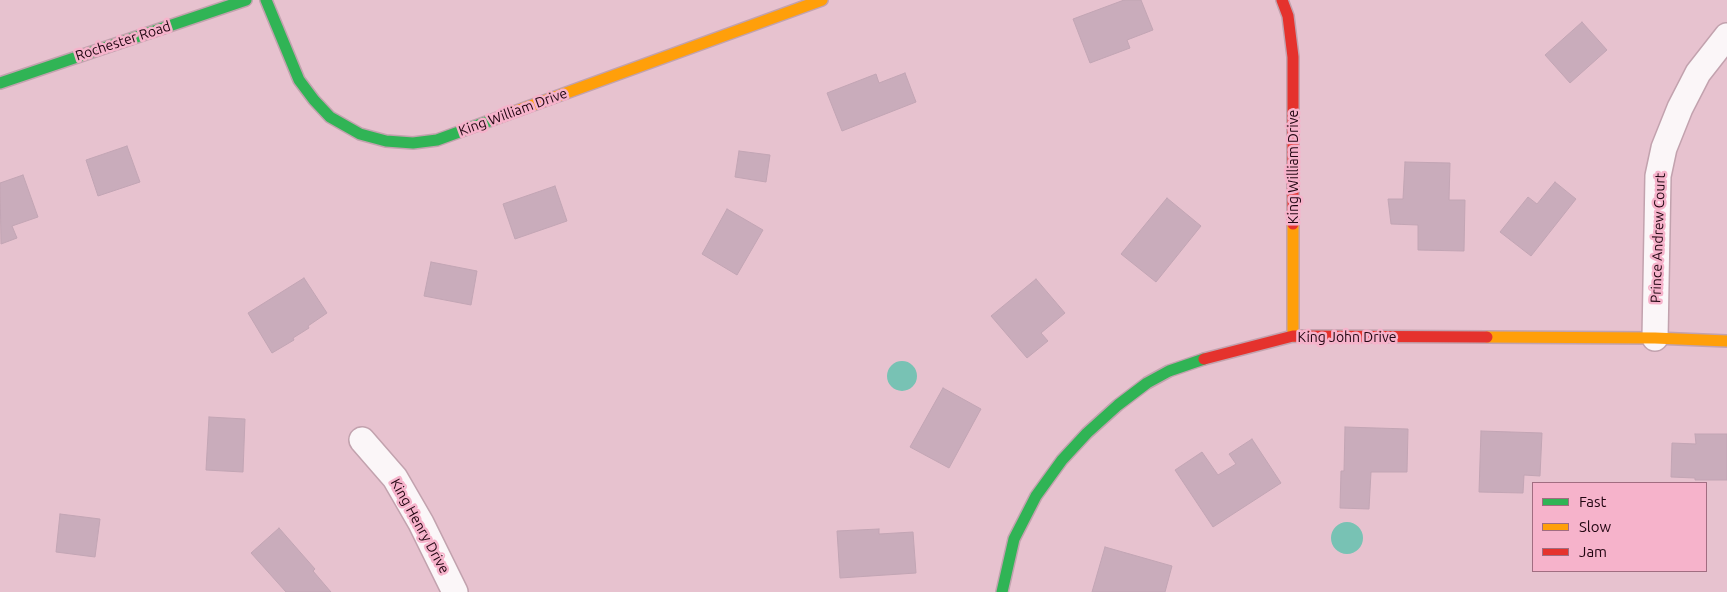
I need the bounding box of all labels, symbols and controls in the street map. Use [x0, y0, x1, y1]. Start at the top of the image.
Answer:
street label: Rochester Road [73, 18, 173, 64]
street label: King William Drive [456, 85, 570, 139]
street label: King William Drive [1285, 110, 1301, 224]
street label: Prince Andrew Court [1647, 173, 1669, 303]
street label: King John Drive [1298, 329, 1396, 345]
street label: King Henry Drive [387, 476, 453, 576]
legend [1532, 482, 1707, 572]
text: Fast [1579, 493, 1606, 510]
text: Slow [1579, 518, 1611, 535]
text: Jam [1579, 543, 1607, 560]

